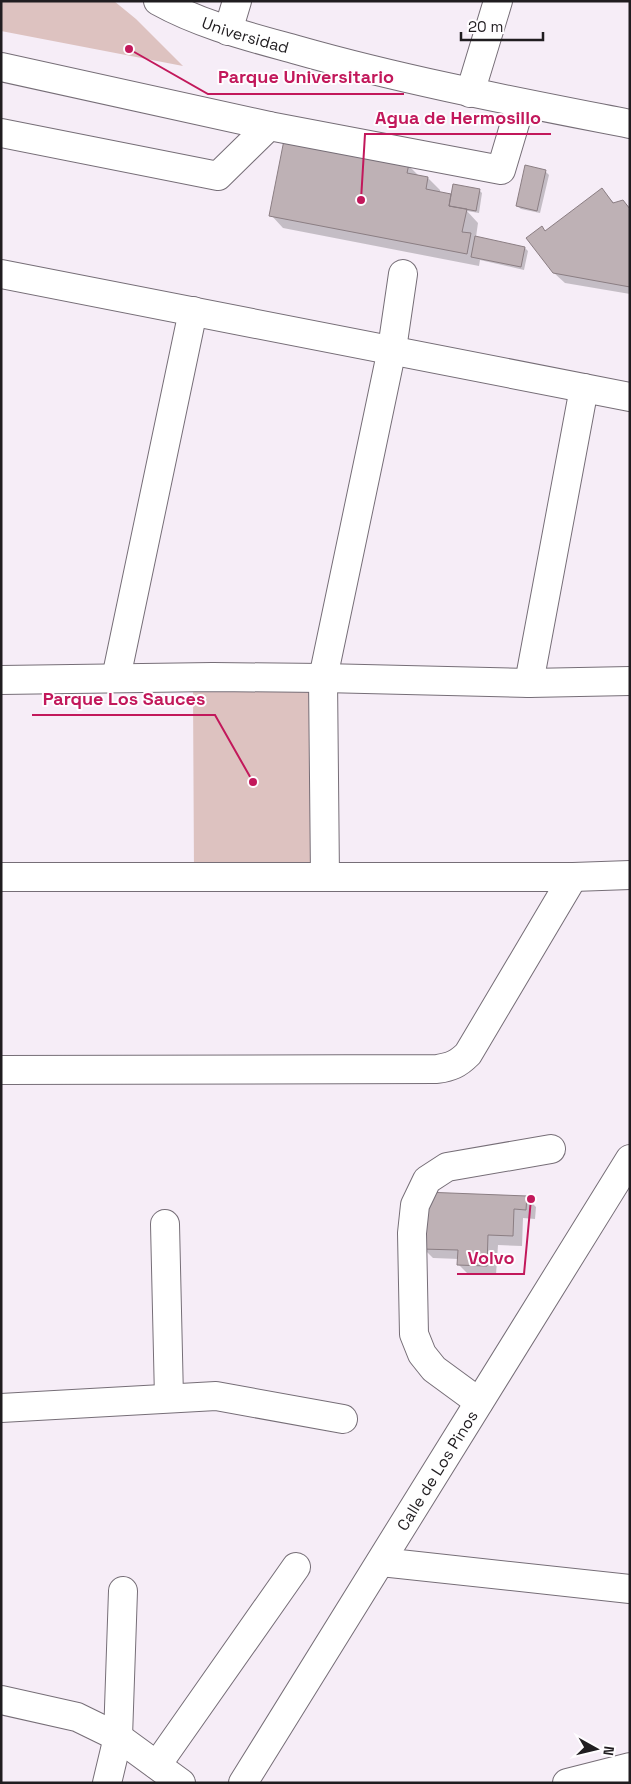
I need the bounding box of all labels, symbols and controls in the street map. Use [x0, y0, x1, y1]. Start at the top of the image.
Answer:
scale bar [461, 10, 544, 42]
street label: Universidad [199, 12, 291, 58]
text: 20 m [468, 17, 503, 36]
callout: Parque Universitario [208, 61, 404, 94]
text: Parque Universitario [218, 65, 394, 88]
callout: Agua de Hermosillo [365, 101, 551, 134]
text: Agua de Hermosillo [375, 106, 541, 129]
callout: Parque Los Sauces [32, 682, 215, 715]
text: Parque Los Sauces [43, 687, 205, 710]
callout: Volvo [457, 1241, 524, 1274]
text: Volvo [467, 1246, 515, 1269]
street label: Calle de Los Pinos [392, 1406, 483, 1535]
north arrow [571, 1724, 621, 1774]
text: N [599, 1745, 618, 1757]

